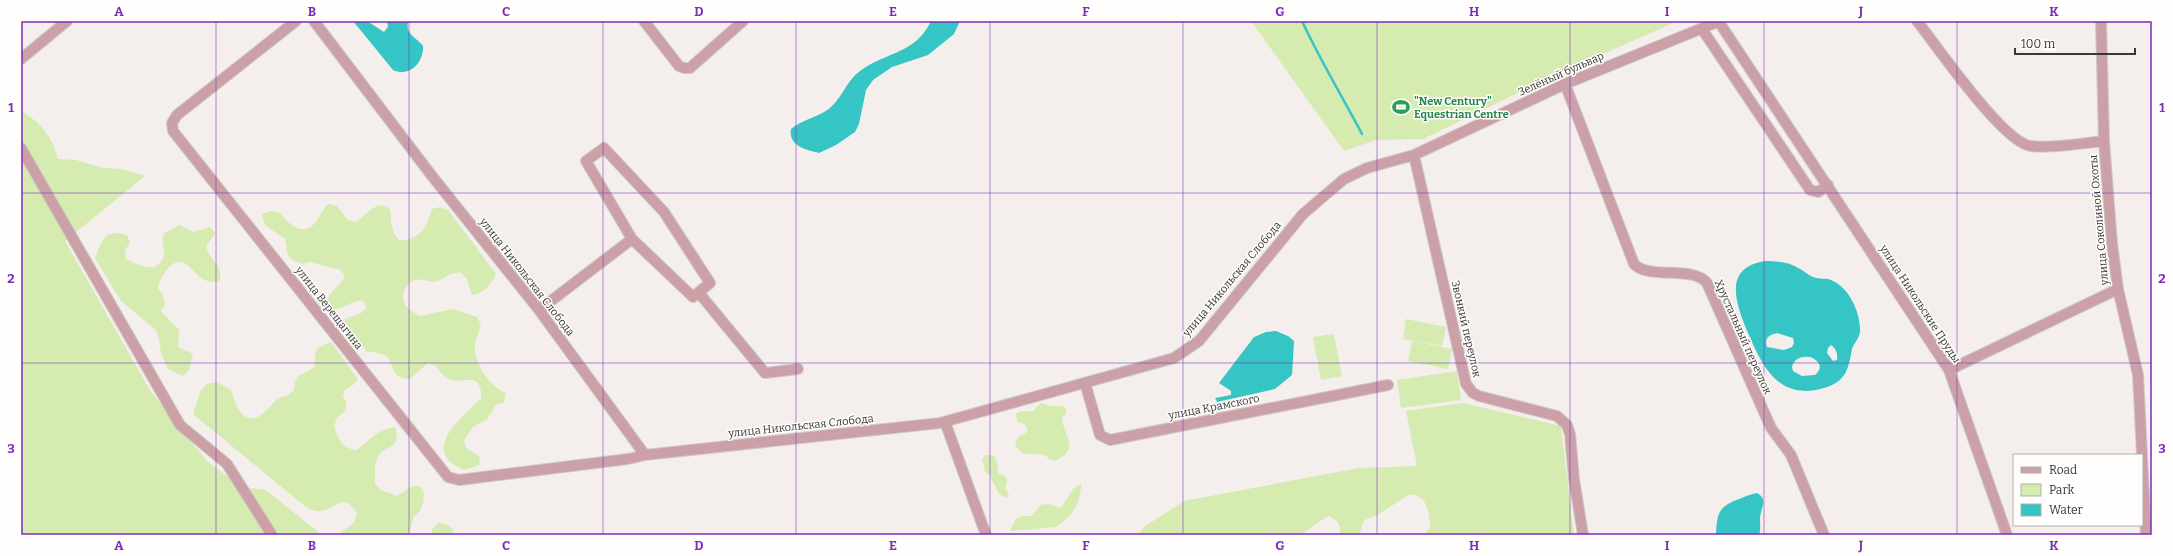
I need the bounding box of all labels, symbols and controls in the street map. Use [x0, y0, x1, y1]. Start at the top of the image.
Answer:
text: A [114, 4, 124, 19]
text: B [308, 4, 316, 19]
text: C [502, 4, 510, 19]
text: D [694, 4, 704, 19]
text: E [889, 4, 897, 19]
text: F [1082, 4, 1090, 19]
text: G [1275, 4, 1285, 19]
text: H [1469, 4, 1479, 19]
text: I [1665, 4, 1670, 19]
text: J [1858, 4, 1864, 19]
text: K [2049, 4, 2059, 19]
scale bar [2015, 30, 2135, 56]
text: 100 m [2021, 37, 2056, 51]
street label: Зелёный бульвар [1516, 49, 1606, 99]
place label: "New Century" Equestrian Centre [1414, 95, 1509, 121]
sports icon: "New Century" Equestrian Centre [1391, 97, 1411, 117]
text: 1 [8, 100, 14, 115]
text: 1 [2159, 100, 2165, 115]
street label: улица Соколиной Охоты [2087, 154, 2111, 287]
street label: улица Никольская Слобода [476, 215, 577, 339]
street label: улица Никольская Слобода [1179, 219, 1284, 340]
street label: улица Никольские Пруды [1876, 242, 1963, 366]
street label: улица Верещагина [292, 263, 365, 352]
text: 2 [7, 271, 15, 286]
text: 2 [2158, 271, 2166, 286]
street label: Хрустальный переулок [1712, 278, 1774, 397]
street label: Звонкий переулок [1449, 279, 1484, 379]
street label: улица Крамского [1166, 392, 1261, 422]
street label: улица Никольская Слобода [727, 412, 874, 440]
text: 3 [7, 441, 15, 456]
text: 3 [2158, 441, 2166, 456]
legend [2013, 454, 2143, 526]
text: Road [2049, 463, 2077, 477]
text: Park [2049, 483, 2075, 497]
text: Water [2049, 503, 2084, 517]
text: A [114, 538, 124, 553]
text: B [308, 538, 316, 553]
text: C [502, 538, 510, 553]
text: D [694, 538, 704, 553]
text: E [889, 538, 897, 553]
text: F [1082, 538, 1090, 553]
text: G [1275, 538, 1285, 553]
text: H [1469, 538, 1479, 553]
text: I [1665, 538, 1670, 553]
text: J [1858, 538, 1864, 553]
text: K [2049, 538, 2059, 553]

